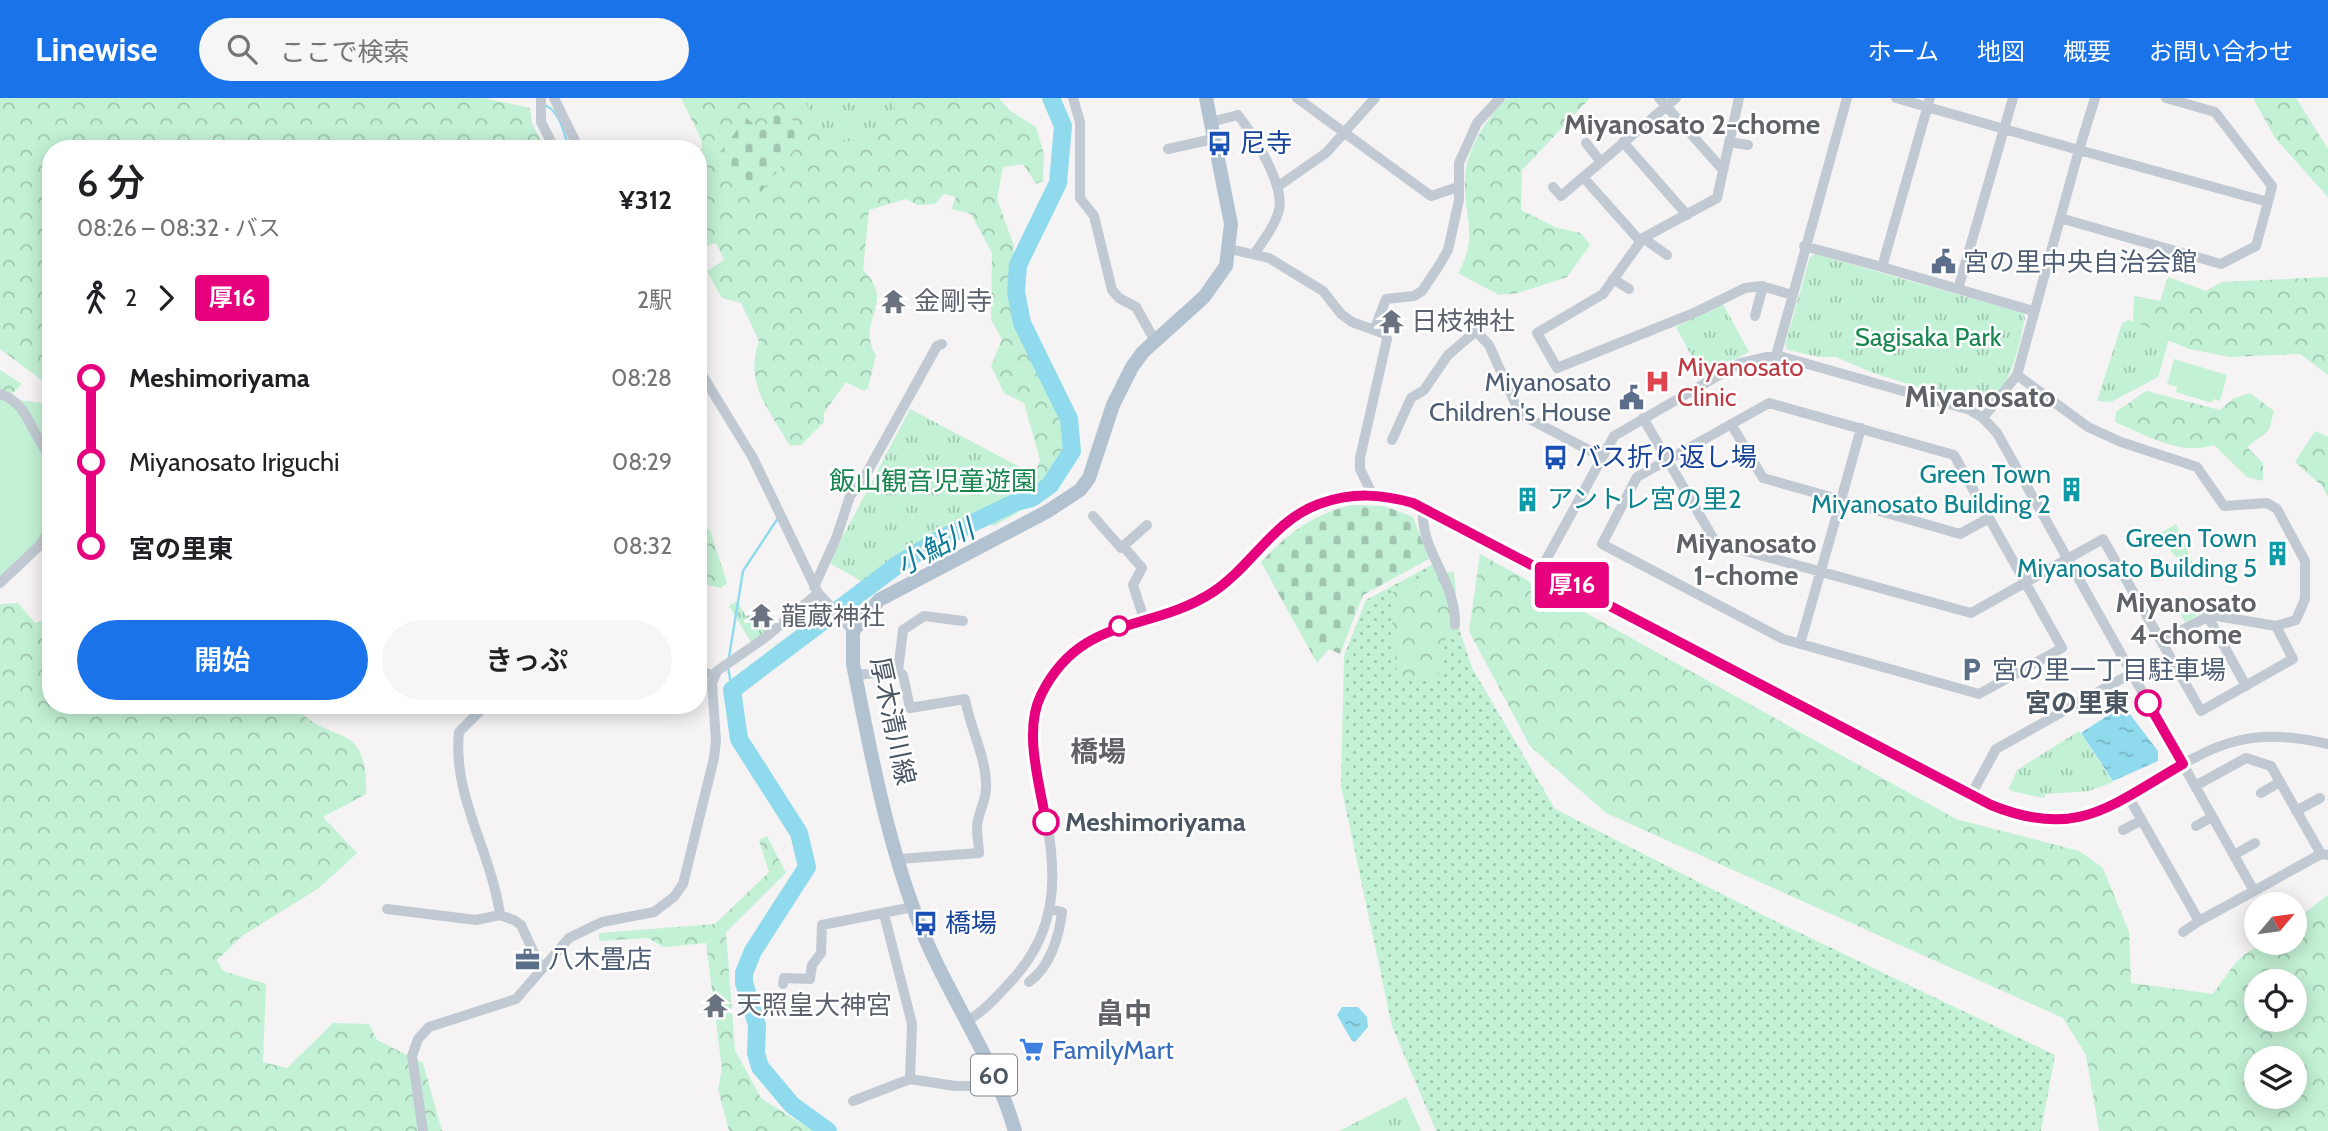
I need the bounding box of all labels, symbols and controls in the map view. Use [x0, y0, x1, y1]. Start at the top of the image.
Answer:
search box [199, 18, 689, 81]
text: Linewise [35, 29, 157, 69]
icon: search [223, 30, 261, 68]
text: ここで検索 [279, 36, 409, 68]
text: ホーム [1868, 37, 1939, 66]
text: 地図 [1977, 37, 2025, 66]
text: 概要 [2063, 37, 2111, 66]
text: お問い合わせ [2149, 37, 2293, 66]
district label: Miyanosato 2-chome [1564, 107, 1820, 141]
place label: 尼寺 [1240, 127, 1292, 159]
bus stop icon: 尼寺 [1206, 129, 1234, 157]
text: 6 分 [77, 159, 145, 206]
text: ¥312 [619, 184, 672, 216]
text: 08:26 – 08:32 · バス [77, 214, 281, 242]
place label: 宮の里中央自治会館 [1963, 246, 2197, 278]
public building icon: 宮の里中央自治会館 [1929, 248, 1957, 276]
icon: walk [77, 279, 115, 317]
icon: forward [147, 279, 185, 317]
text: 厚16 [209, 283, 255, 312]
text: 2 [125, 284, 137, 312]
place label: 金剛寺 [914, 285, 992, 317]
text: 2駅 [637, 286, 672, 314]
temple icon: 金剛寺 [880, 287, 908, 315]
place label: 日枝神社 [1411, 305, 1515, 337]
temple icon: 日枝神社 [1377, 307, 1405, 335]
park label: Sagisaka Park [1855, 321, 2002, 353]
place label: Miyanosato Clinic [1677, 351, 1804, 413]
text: Meshimoriyama [129, 362, 310, 394]
text: 08:28 [611, 364, 672, 392]
place label: Miyanosato Children's House [1429, 366, 1611, 428]
hospital icon: Miyanosato Clinic [1643, 368, 1671, 396]
district label: Miyanosato [1904, 378, 2056, 415]
public building icon: Miyanosato Children's House [1617, 383, 1645, 411]
place label: バス折り返し場 [1575, 441, 1757, 473]
bus stop icon: バス折り返し場 [1541, 443, 1569, 471]
text: Miyanosato Iriguchi [129, 446, 340, 478]
text: 08:29 [612, 448, 672, 476]
place label: Green Town Miyanosato Building 2 [1811, 458, 2051, 520]
park label: 飯山観音児童遊園 [829, 465, 1037, 497]
building icon: Green Town Miyanosato Building 2 [2057, 475, 2085, 503]
place label: アントレ宮の里2 [1547, 483, 1742, 515]
building icon: アントレ宮の里2 [1513, 485, 1541, 513]
water label: 小鮎川 [890, 510, 983, 582]
place label: Green Town Miyanosato Building 5 [2017, 522, 2257, 584]
district label: Miyanosato 1-chome [1675, 526, 1817, 592]
text: 08:32 [613, 532, 672, 560]
text: 宮の里東 [129, 533, 233, 565]
building icon: Green Town Miyanosato Building 5 [2263, 539, 2291, 567]
line badge: 厚16 [1532, 562, 1612, 608]
text: 厚16 [1549, 570, 1595, 599]
district label: Miyanosato 4-chome [2115, 585, 2257, 651]
place label: 龍蔵神社 [781, 600, 885, 632]
temple icon: 龍蔵神社 [747, 602, 775, 630]
unlabelled marker [1109, 616, 1129, 636]
button: 開始 [77, 620, 368, 700]
button: きっぷ [382, 620, 672, 700]
street label: 厚木清川線 [864, 654, 922, 788]
place label: 宮の里一丁目駐車場 [1992, 654, 2226, 686]
parking icon: 宮の里一丁目駐車場 [1958, 656, 1986, 684]
place label: 宮の里東 [2025, 687, 2129, 719]
marker: 宮の里東 [2135, 690, 2161, 716]
district label: 橋場 [1070, 734, 1126, 768]
place label: Meshimoriyama [1065, 806, 1246, 838]
marker: Meshimoriyama [1033, 809, 1059, 835]
north arrow [2244, 892, 2306, 956]
map controls [2244, 892, 2307, 1109]
place label: 橋場 [945, 907, 997, 939]
bus stop icon: 橋場 [911, 909, 939, 937]
place label: 八木畳店 [548, 943, 652, 975]
office icon: 八木畳店 [514, 945, 542, 973]
button: locate [2244, 969, 2307, 1032]
place label: 天照皇大神宮 [736, 989, 892, 1021]
temple icon: 天照皇大神宮 [702, 991, 730, 1019]
district label: 畠中 [1096, 996, 1152, 1030]
place label: FamilyMart [1052, 1034, 1174, 1066]
supermarket icon: FamilyMart [1018, 1036, 1046, 1064]
button: layers [2244, 1046, 2307, 1109]
road number: 60 [971, 1055, 1017, 1096]

